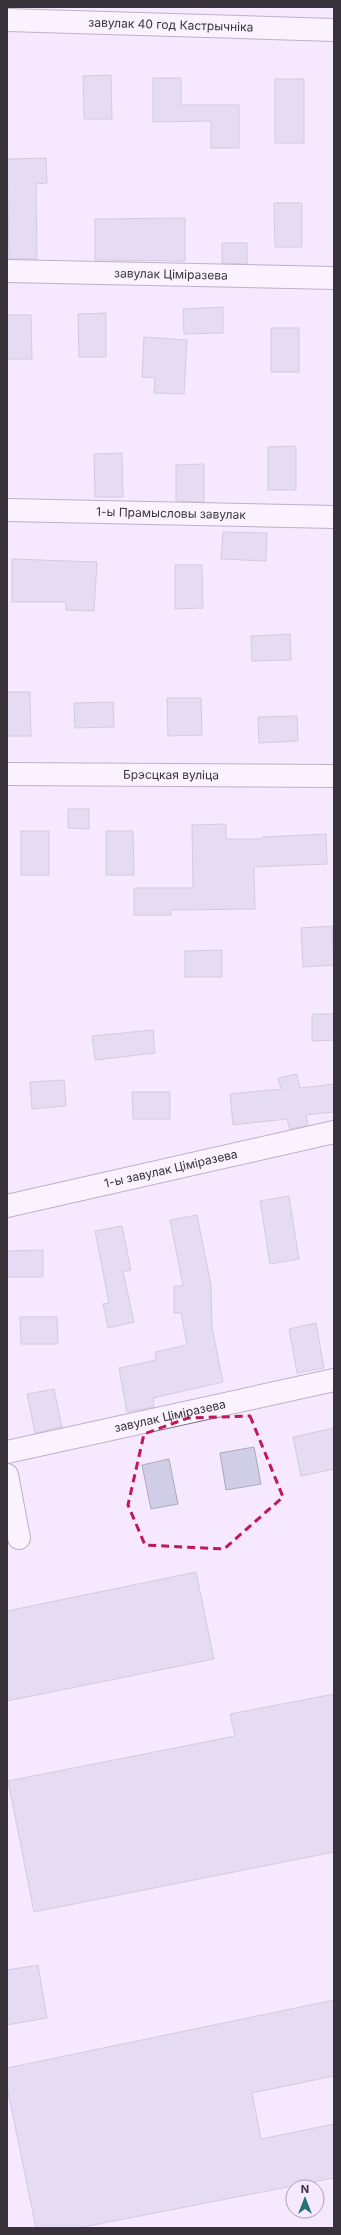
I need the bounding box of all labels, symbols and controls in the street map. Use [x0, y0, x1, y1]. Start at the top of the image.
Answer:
street label: завулак 40 год Кастрычніка [88, 14, 254, 35]
street label: завулак Ціміразева [114, 265, 228, 283]
street label: 1-ы Прамысловы завулак [96, 504, 246, 522]
street label: Брэсцкая вуліца [123, 767, 219, 782]
street label: 1-ы завулак Ціміразева [103, 1146, 239, 1191]
street label: завулак Ціміразева [113, 1396, 227, 1435]
north arrow [285, 2179, 325, 2219]
text: N [301, 2182, 309, 2196]

